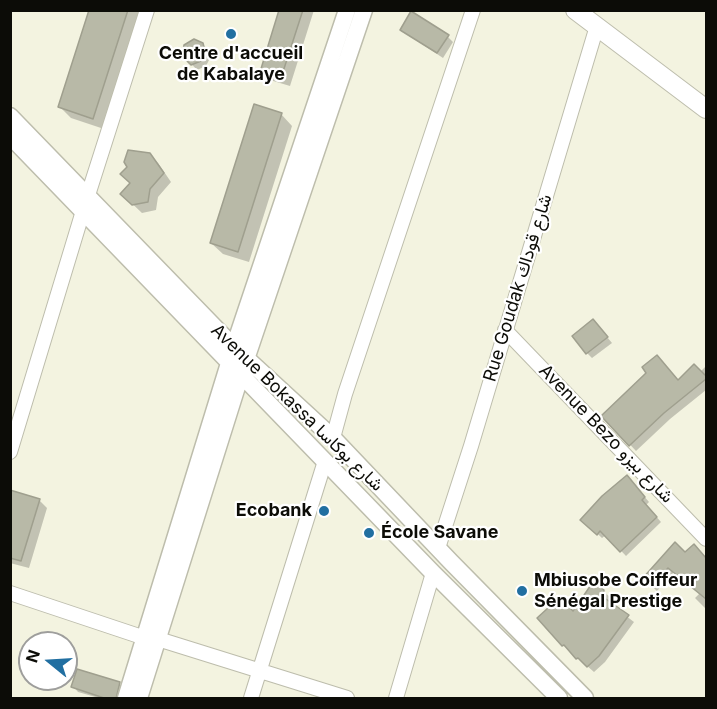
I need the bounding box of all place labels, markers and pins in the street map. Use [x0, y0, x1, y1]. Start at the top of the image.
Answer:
marker: Centre d'accueil de Kabalaye [224, 27, 238, 41]
place label: Centre d'accueil de Kabalaye [159, 43, 303, 86]
place label: Ecobank [236, 500, 312, 522]
marker: Ecobank [317, 504, 331, 518]
place label: École Savane [381, 522, 498, 544]
marker: École Savane [362, 526, 376, 540]
place label: Mbiusobe Coiffeur Sénégal Prestige [534, 570, 697, 612]
marker: Mbiusobe Coiffeur Sénégal Prestige [515, 584, 529, 598]

